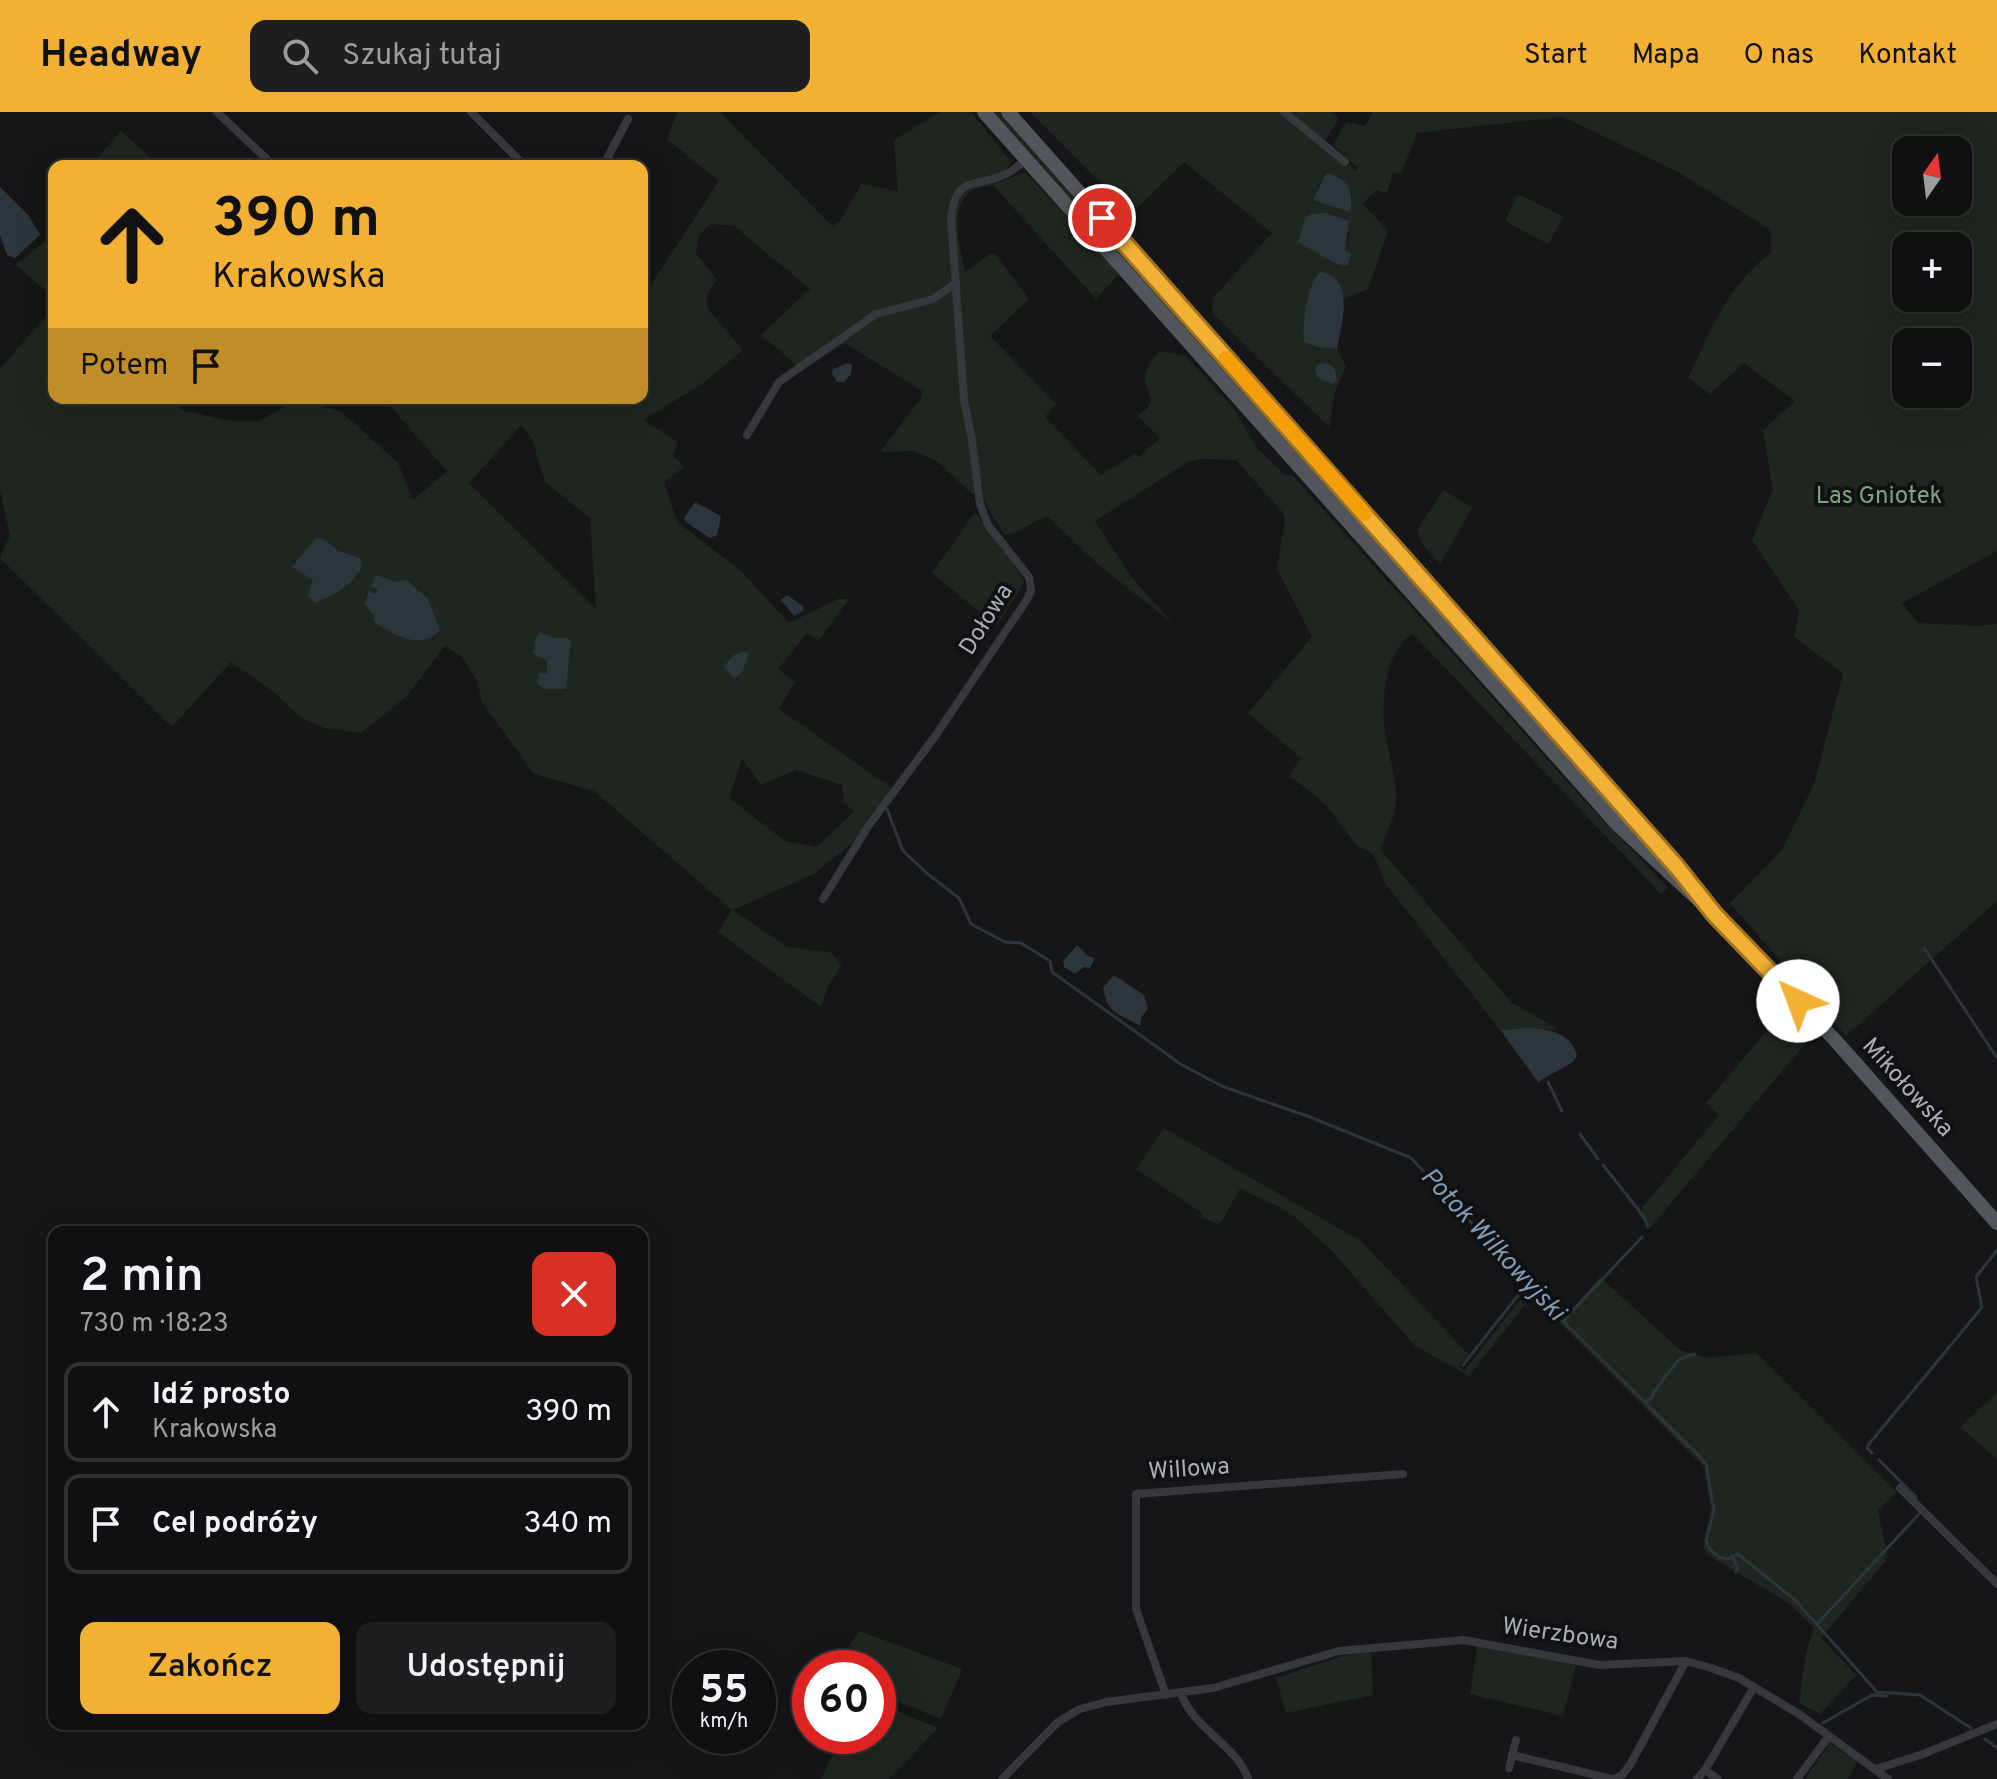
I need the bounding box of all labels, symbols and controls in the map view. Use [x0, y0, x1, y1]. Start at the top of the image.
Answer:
search box [250, 20, 810, 92]
text: Headway [40, 32, 202, 81]
icon: search [278, 34, 322, 78]
text: Szukaj tutaj [342, 38, 502, 75]
text: Start [1524, 38, 1588, 74]
text: Mapa [1632, 38, 1699, 74]
text: O nas [1743, 38, 1814, 74]
text: Kontakt [1858, 38, 1957, 74]
north arrow [1892, 136, 1972, 216]
map controls [1892, 136, 1972, 408]
pin [1068, 184, 1136, 252]
text: 390 m [212, 186, 380, 256]
icon: ahead [80, 192, 184, 296]
icon: arrive [1080, 196, 1124, 240]
button: + [1892, 232, 1972, 312]
text: Krakowska [212, 255, 385, 301]
button: − [1892, 328, 1972, 408]
icon: arrive [184, 344, 228, 388]
text: Potem [80, 348, 168, 385]
park label: Las Gniotek [1816, 482, 1942, 512]
street label: Dołowa [953, 579, 1021, 661]
position arrow [1756, 959, 1840, 1043]
street label: Mikołowska [1855, 1032, 1959, 1144]
water label: Potok Wilkowyjski [1412, 1161, 1573, 1330]
text: 2 min [80, 1248, 204, 1308]
button: close [532, 1252, 616, 1336]
text: 730 m · 18:23 [80, 1308, 229, 1341]
text: Idź prosto [152, 1377, 290, 1414]
icon: ahead [84, 1390, 128, 1434]
text: 390 m [525, 1394, 612, 1431]
text: Krakowska [152, 1414, 277, 1447]
street label: Willowa [1147, 1452, 1231, 1488]
icon: arrive [84, 1502, 128, 1546]
text: Cel podróży [152, 1506, 318, 1543]
text: 340 m [524, 1506, 612, 1543]
street label: Wierzbowa [1500, 1612, 1620, 1658]
button: Zakończ [80, 1622, 340, 1714]
button: Udostępnij [356, 1622, 616, 1714]
speed limit sign: 60 [792, 1650, 896, 1754]
text: 55 [700, 1667, 748, 1717]
text: km/h [700, 1709, 748, 1735]

